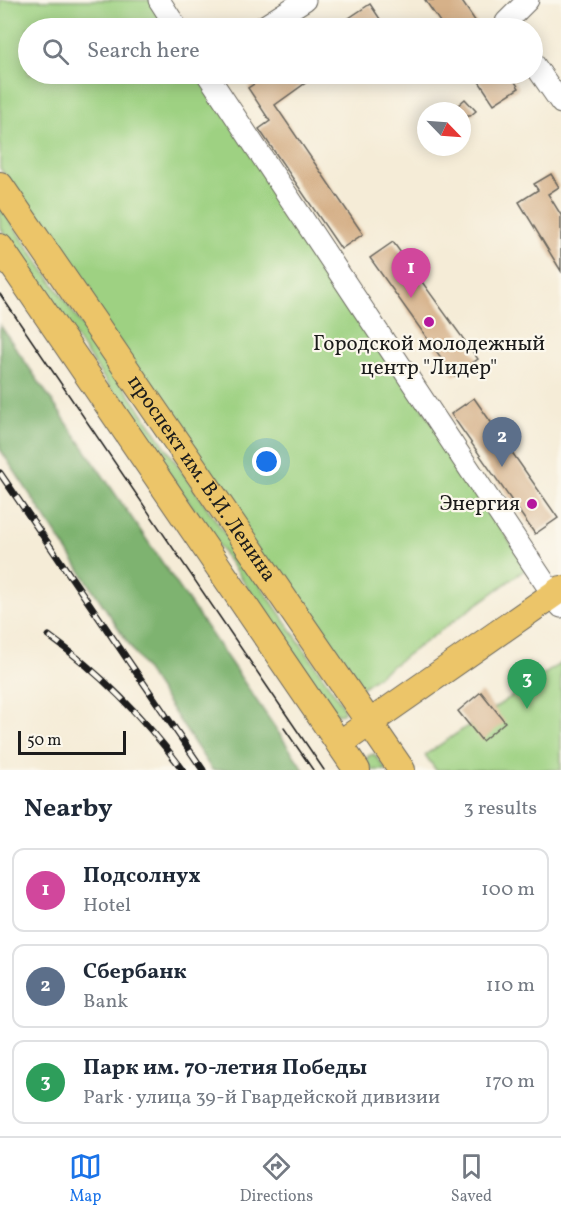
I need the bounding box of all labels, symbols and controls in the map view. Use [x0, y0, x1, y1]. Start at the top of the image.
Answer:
search box [18, 18, 543, 84]
icon: search [39, 35, 72, 68]
text: Search here [87, 36, 200, 67]
north arrow [417, 102, 471, 156]
pin: 1 [392, 248, 430, 298]
marker: Городской молодежный центр "Лидер" [422, 315, 436, 329]
place label: Городской молодежный центр "Лидер" [313, 330, 545, 383]
street label: проспект им. В.И. Ленина [120, 369, 283, 588]
pin: 2 [482, 418, 522, 467]
your location [252, 447, 281, 476]
place label: Энергия [439, 490, 520, 519]
marker: Энергия [525, 497, 539, 511]
pin: 3 [508, 660, 546, 709]
scale bar [18, 728, 126, 756]
text: 50 m [27, 730, 61, 752]
text: Nearby [24, 791, 113, 827]
text: 3 results [463, 795, 537, 823]
text: Подсолнух [83, 861, 201, 892]
text: 1 [41, 876, 50, 904]
text: 100 m [481, 876, 535, 904]
text: Hotel [83, 892, 131, 920]
text: Сбербанк [83, 957, 187, 988]
text: 2 [40, 972, 51, 1000]
text: 110 m [486, 972, 535, 1000]
text: Bank [83, 988, 128, 1016]
text: Парк им. 70-летия Победы [83, 1053, 367, 1084]
text: 3 [40, 1068, 51, 1096]
text: 170 m [485, 1068, 535, 1096]
text: Park · улица 39-й Гвардейской дивизии [83, 1084, 440, 1112]
tab: Map [69, 1150, 102, 1208]
tab: Directions [240, 1150, 313, 1208]
tab: Saved [451, 1150, 492, 1208]

